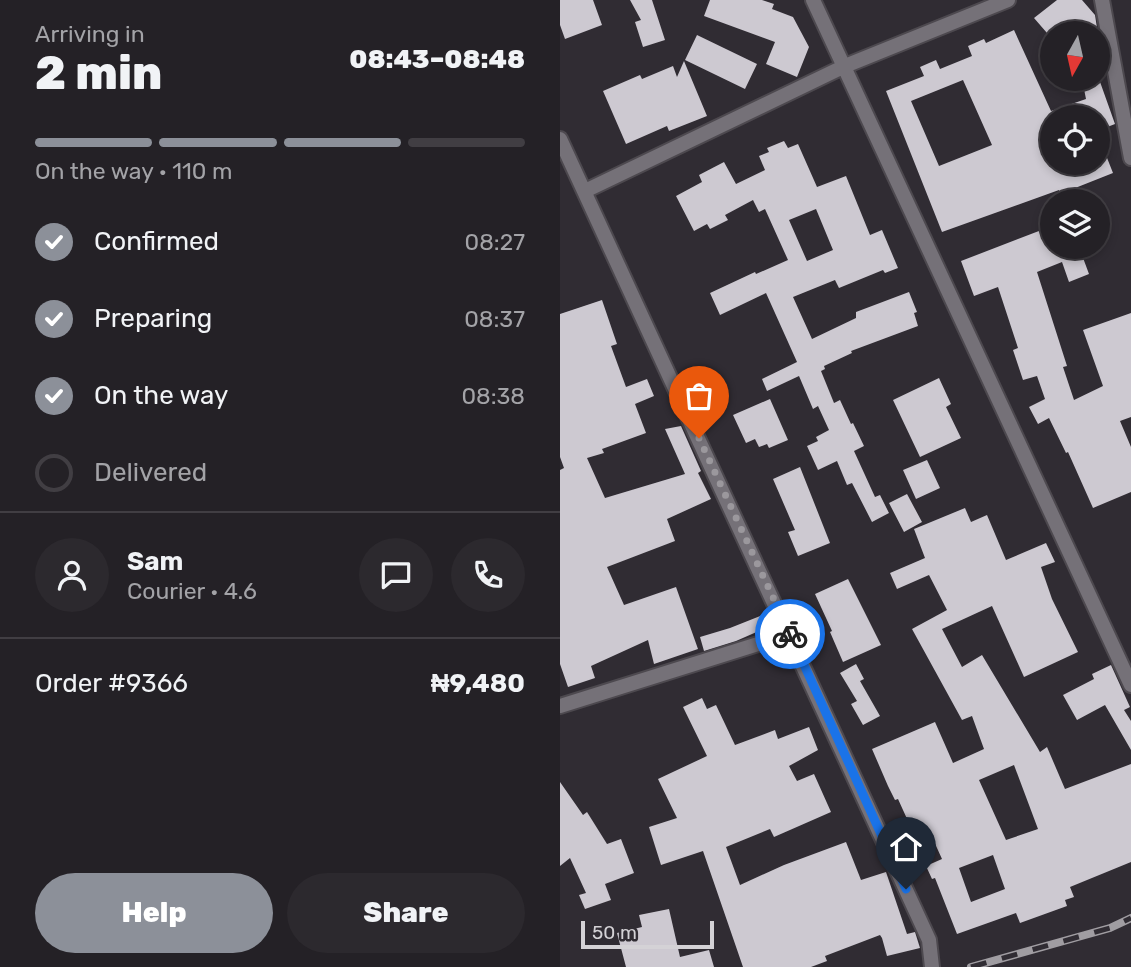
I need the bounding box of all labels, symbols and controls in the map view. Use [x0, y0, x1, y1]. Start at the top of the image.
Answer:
text: Arriving in [35, 20, 145, 48]
north arrow [1040, 21, 1110, 91]
map controls [1040, 21, 1110, 259]
text: 08:43–08:48 [349, 44, 525, 75]
text: 2 min [35, 46, 162, 101]
button: locate [1040, 105, 1110, 175]
text: On the way · 110 m [35, 157, 233, 185]
button: layers [1040, 189, 1110, 259]
icon: check [35, 223, 73, 261]
text: Confirmed [94, 226, 219, 257]
text: 08:27 [465, 228, 525, 256]
icon: check [35, 300, 73, 338]
text: Preparing [94, 303, 212, 334]
text: 08:37 [464, 305, 525, 333]
pin [669, 366, 729, 438]
icon: check [35, 377, 73, 415]
icon: bag [680, 377, 718, 415]
text: On the way [94, 380, 228, 411]
text: 08:38 [461, 382, 525, 410]
text: Delivered [94, 457, 207, 488]
button: person [35, 538, 109, 612]
button: chat [359, 538, 433, 612]
button: phone [451, 538, 525, 612]
text: Sam [127, 546, 183, 577]
text: Courier · 4.6 [127, 577, 257, 605]
courier [755, 599, 825, 669]
icon: bike [771, 615, 809, 653]
text: Order #9366 [35, 668, 188, 699]
text: ₦9,480 [431, 668, 525, 699]
pin [876, 817, 936, 889]
icon: home [887, 828, 925, 866]
button: Help [35, 873, 273, 953]
button: Share [287, 873, 525, 953]
scale bar [581, 918, 714, 950]
text: 50 m [592, 921, 637, 944]

